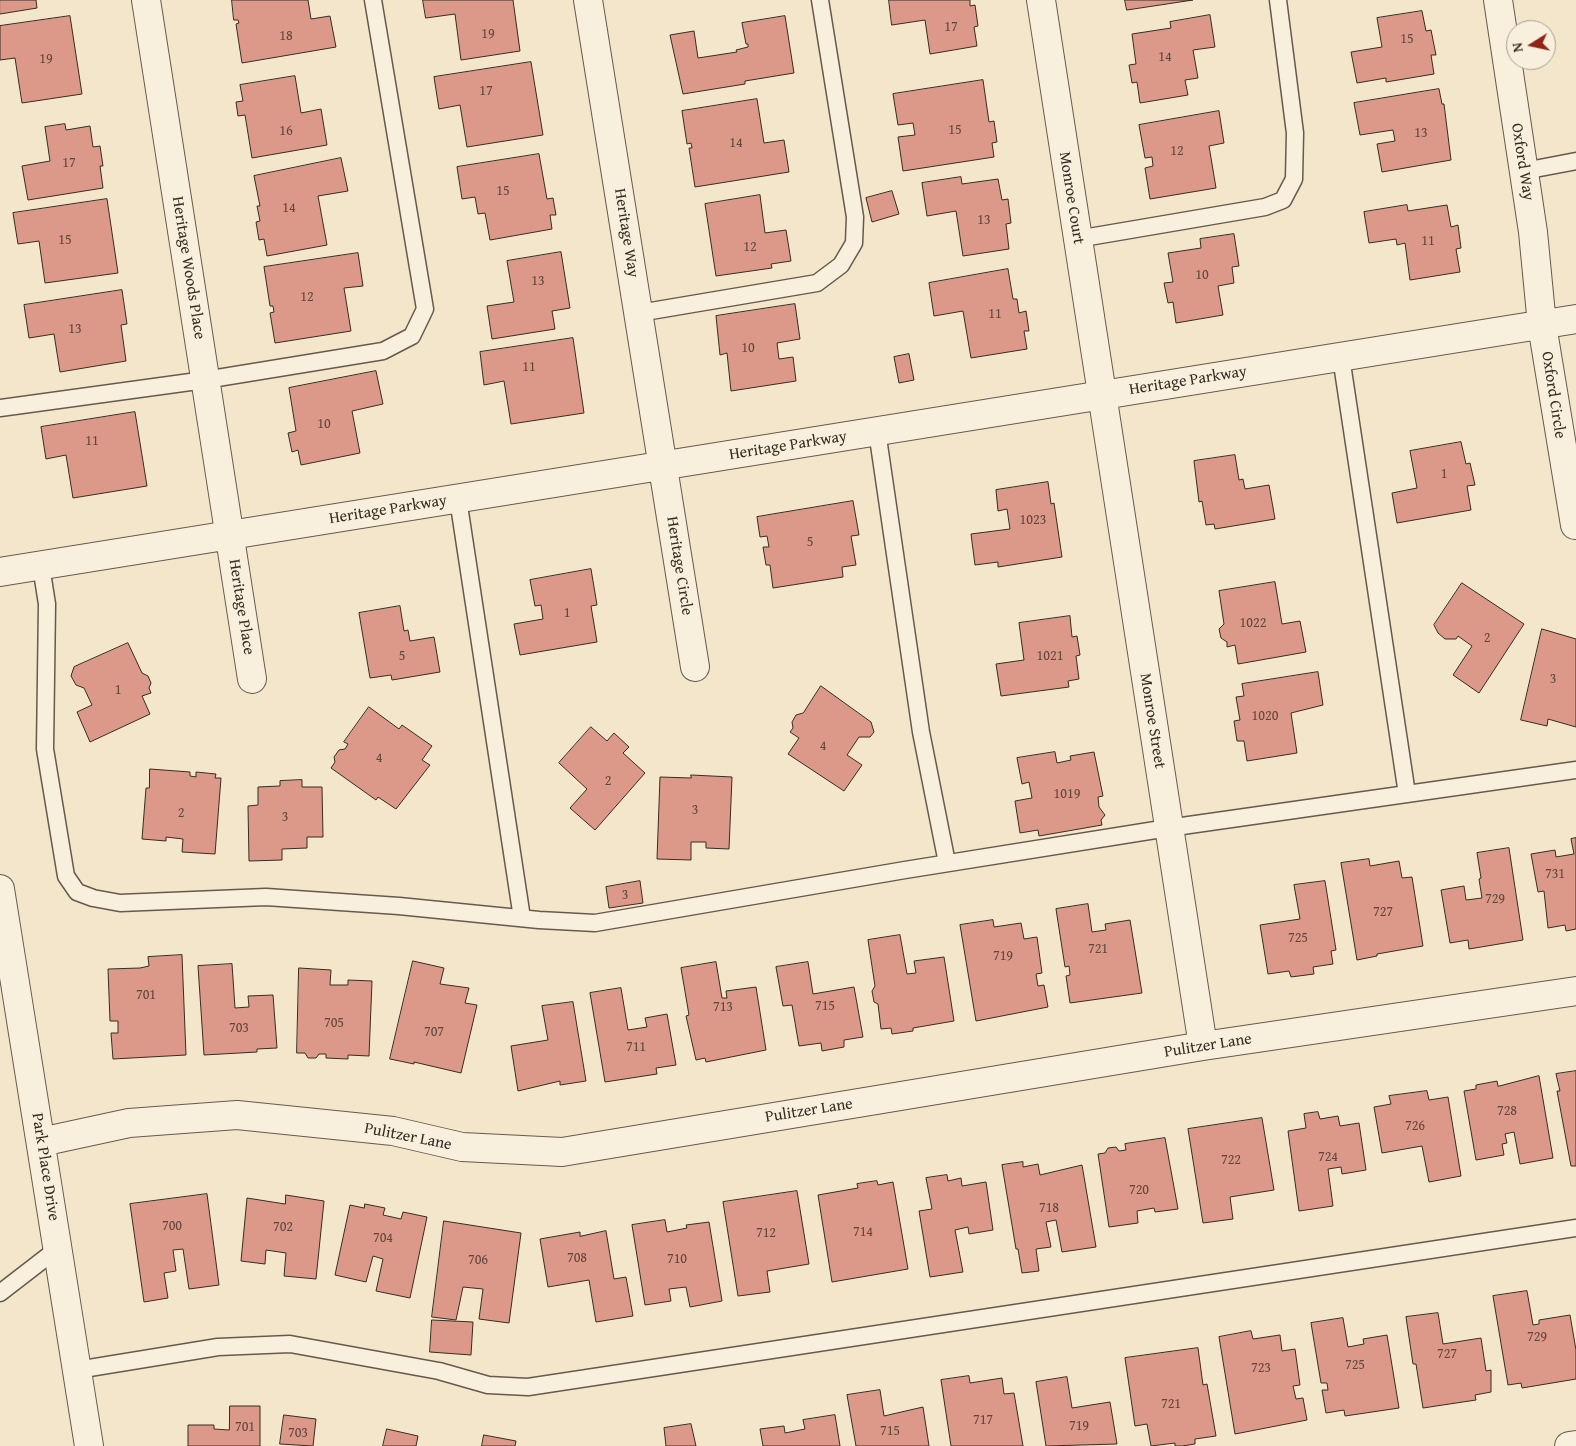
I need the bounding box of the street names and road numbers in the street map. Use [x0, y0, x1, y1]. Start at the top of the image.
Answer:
street label: Oxford Way [1506, 122, 1538, 202]
street label: Monroe Court [1054, 150, 1088, 246]
street label: Heritage Way [609, 187, 643, 279]
street label: Heritage Woods Place [167, 195, 209, 341]
street label: Oxford Circle [1537, 350, 1569, 440]
street label: Heritage Parkway [1128, 362, 1248, 400]
street label: Heritage Parkway [728, 427, 848, 465]
street label: Heritage Parkway [328, 491, 448, 529]
street label: Heritage Circle [662, 515, 696, 617]
street label: Heritage Place [224, 558, 258, 656]
street label: Monroe Street [1135, 672, 1169, 770]
street label: Pulitzer Lane [1163, 1030, 1253, 1062]
street label: Pulitzer Lane [764, 1095, 854, 1127]
street label: Park Place Drive [27, 1112, 63, 1222]
street label: Pulitzer Lane [363, 1119, 453, 1155]

